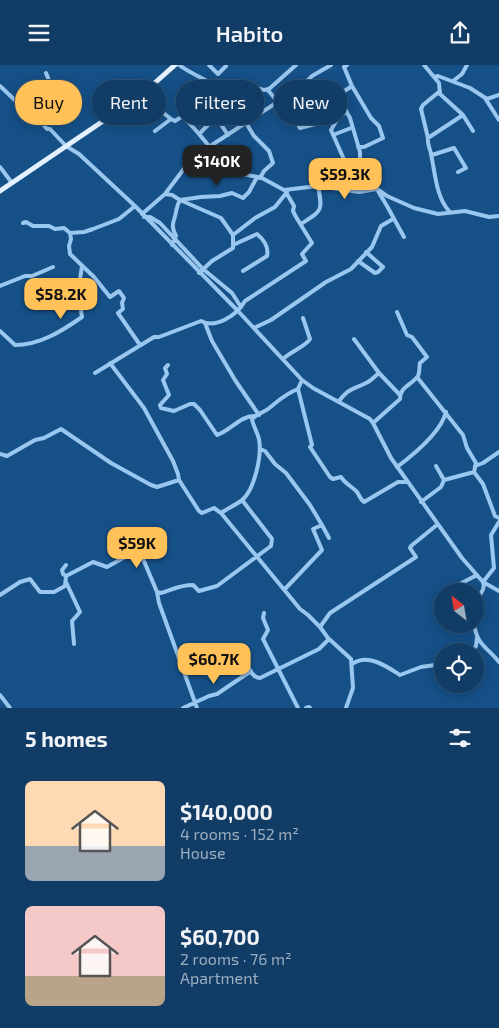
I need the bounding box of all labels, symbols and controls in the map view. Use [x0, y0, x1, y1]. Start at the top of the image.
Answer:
icon: menu [25, 19, 53, 47]
icon: share [446, 19, 474, 47]
text: Habito [216, 20, 283, 46]
chip: Buy [15, 80, 82, 125]
chip: Rent [92, 80, 166, 125]
chip: Filters [176, 80, 264, 125]
chip: New [274, 80, 347, 125]
pin: $140K [182, 145, 252, 187]
text: $140K [194, 151, 240, 170]
pin: $59.3K [304, 157, 386, 200]
text: $59.3K [320, 164, 370, 183]
pin: $58.2K [20, 277, 102, 320]
text: $58.2K [35, 284, 87, 303]
pin: $59K [107, 527, 167, 569]
text: $59K [118, 533, 156, 552]
north arrow [434, 583, 484, 633]
map controls [434, 583, 484, 693]
pin: $60.7K [173, 643, 255, 685]
button: locate [434, 643, 484, 693]
text: $60.7K [189, 649, 239, 668]
icon: filters [446, 724, 474, 752]
text: 5 homes [25, 726, 108, 751]
text: $140,000 [180, 799, 273, 824]
icon: home [65, 801, 125, 861]
text: 4 rooms · 152 m² [180, 824, 299, 843]
text: House [180, 843, 226, 862]
text: $60,700 [180, 924, 260, 949]
icon: home [65, 926, 125, 986]
text: 2 rooms · 76 m² [180, 949, 292, 968]
text: Apartment [180, 968, 259, 987]

